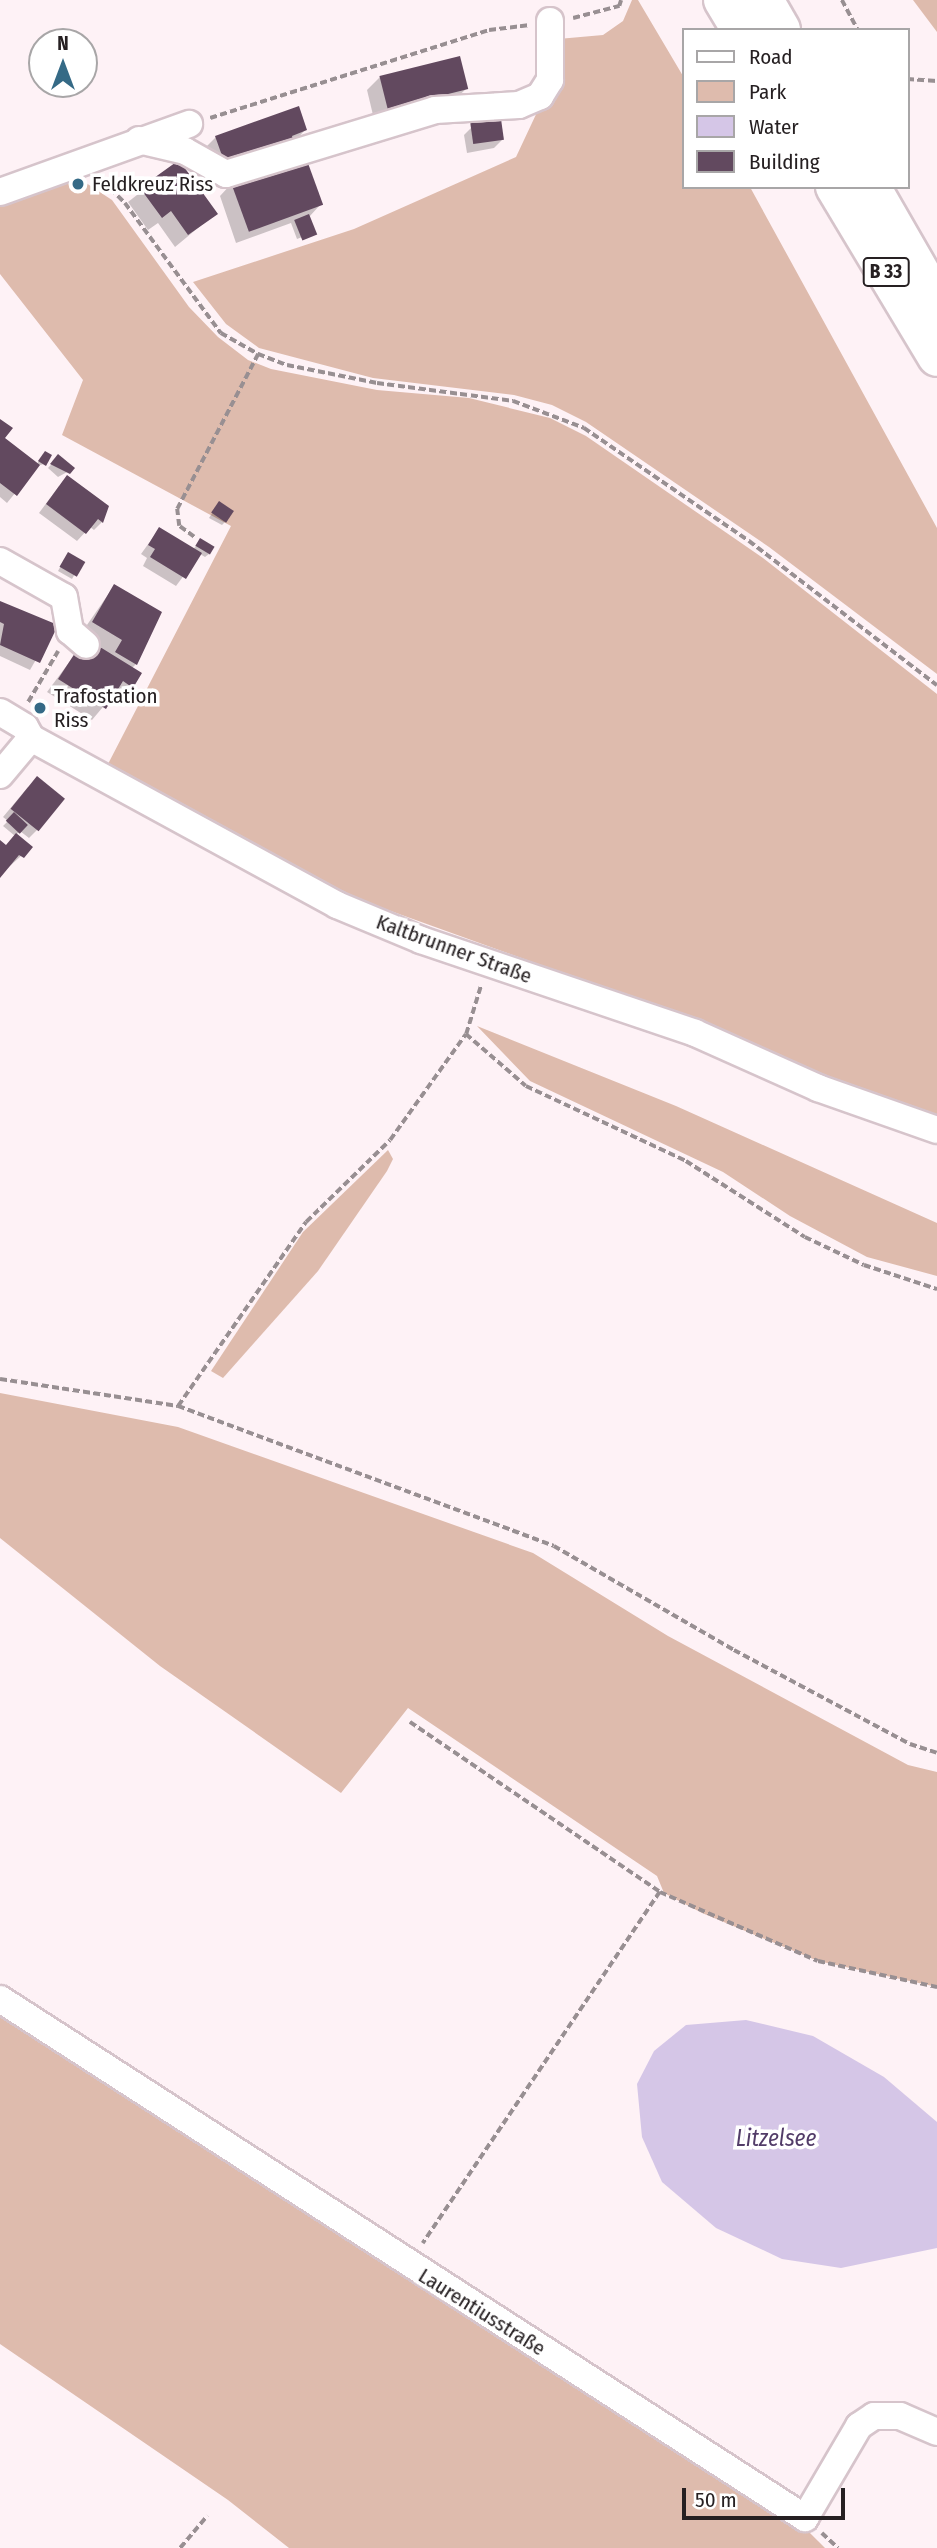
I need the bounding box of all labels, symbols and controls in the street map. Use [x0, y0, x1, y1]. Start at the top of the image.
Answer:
north arrow [28, 28, 98, 98]
legend [682, 28, 909, 189]
text: N [57, 32, 69, 55]
text: Road [749, 44, 793, 70]
text: Park [749, 79, 786, 105]
text: Water [749, 114, 799, 140]
text: Building [749, 149, 820, 175]
place label: Feldkreuz Riss [92, 171, 213, 197]
marker: Feldkreuz Riss [70, 176, 86, 192]
road number: B 33 [862, 256, 910, 288]
place label: Trafostation Riss [54, 683, 158, 733]
marker: Trafostation Riss [32, 700, 48, 716]
street label: Kaltbrunner Straße [373, 909, 535, 989]
water label: Litzelsee [736, 2124, 816, 2152]
street label: Laurentiusstraße [414, 2263, 550, 2361]
scale bar [685, 2474, 848, 2518]
text: 50 m [695, 2487, 737, 2513]

